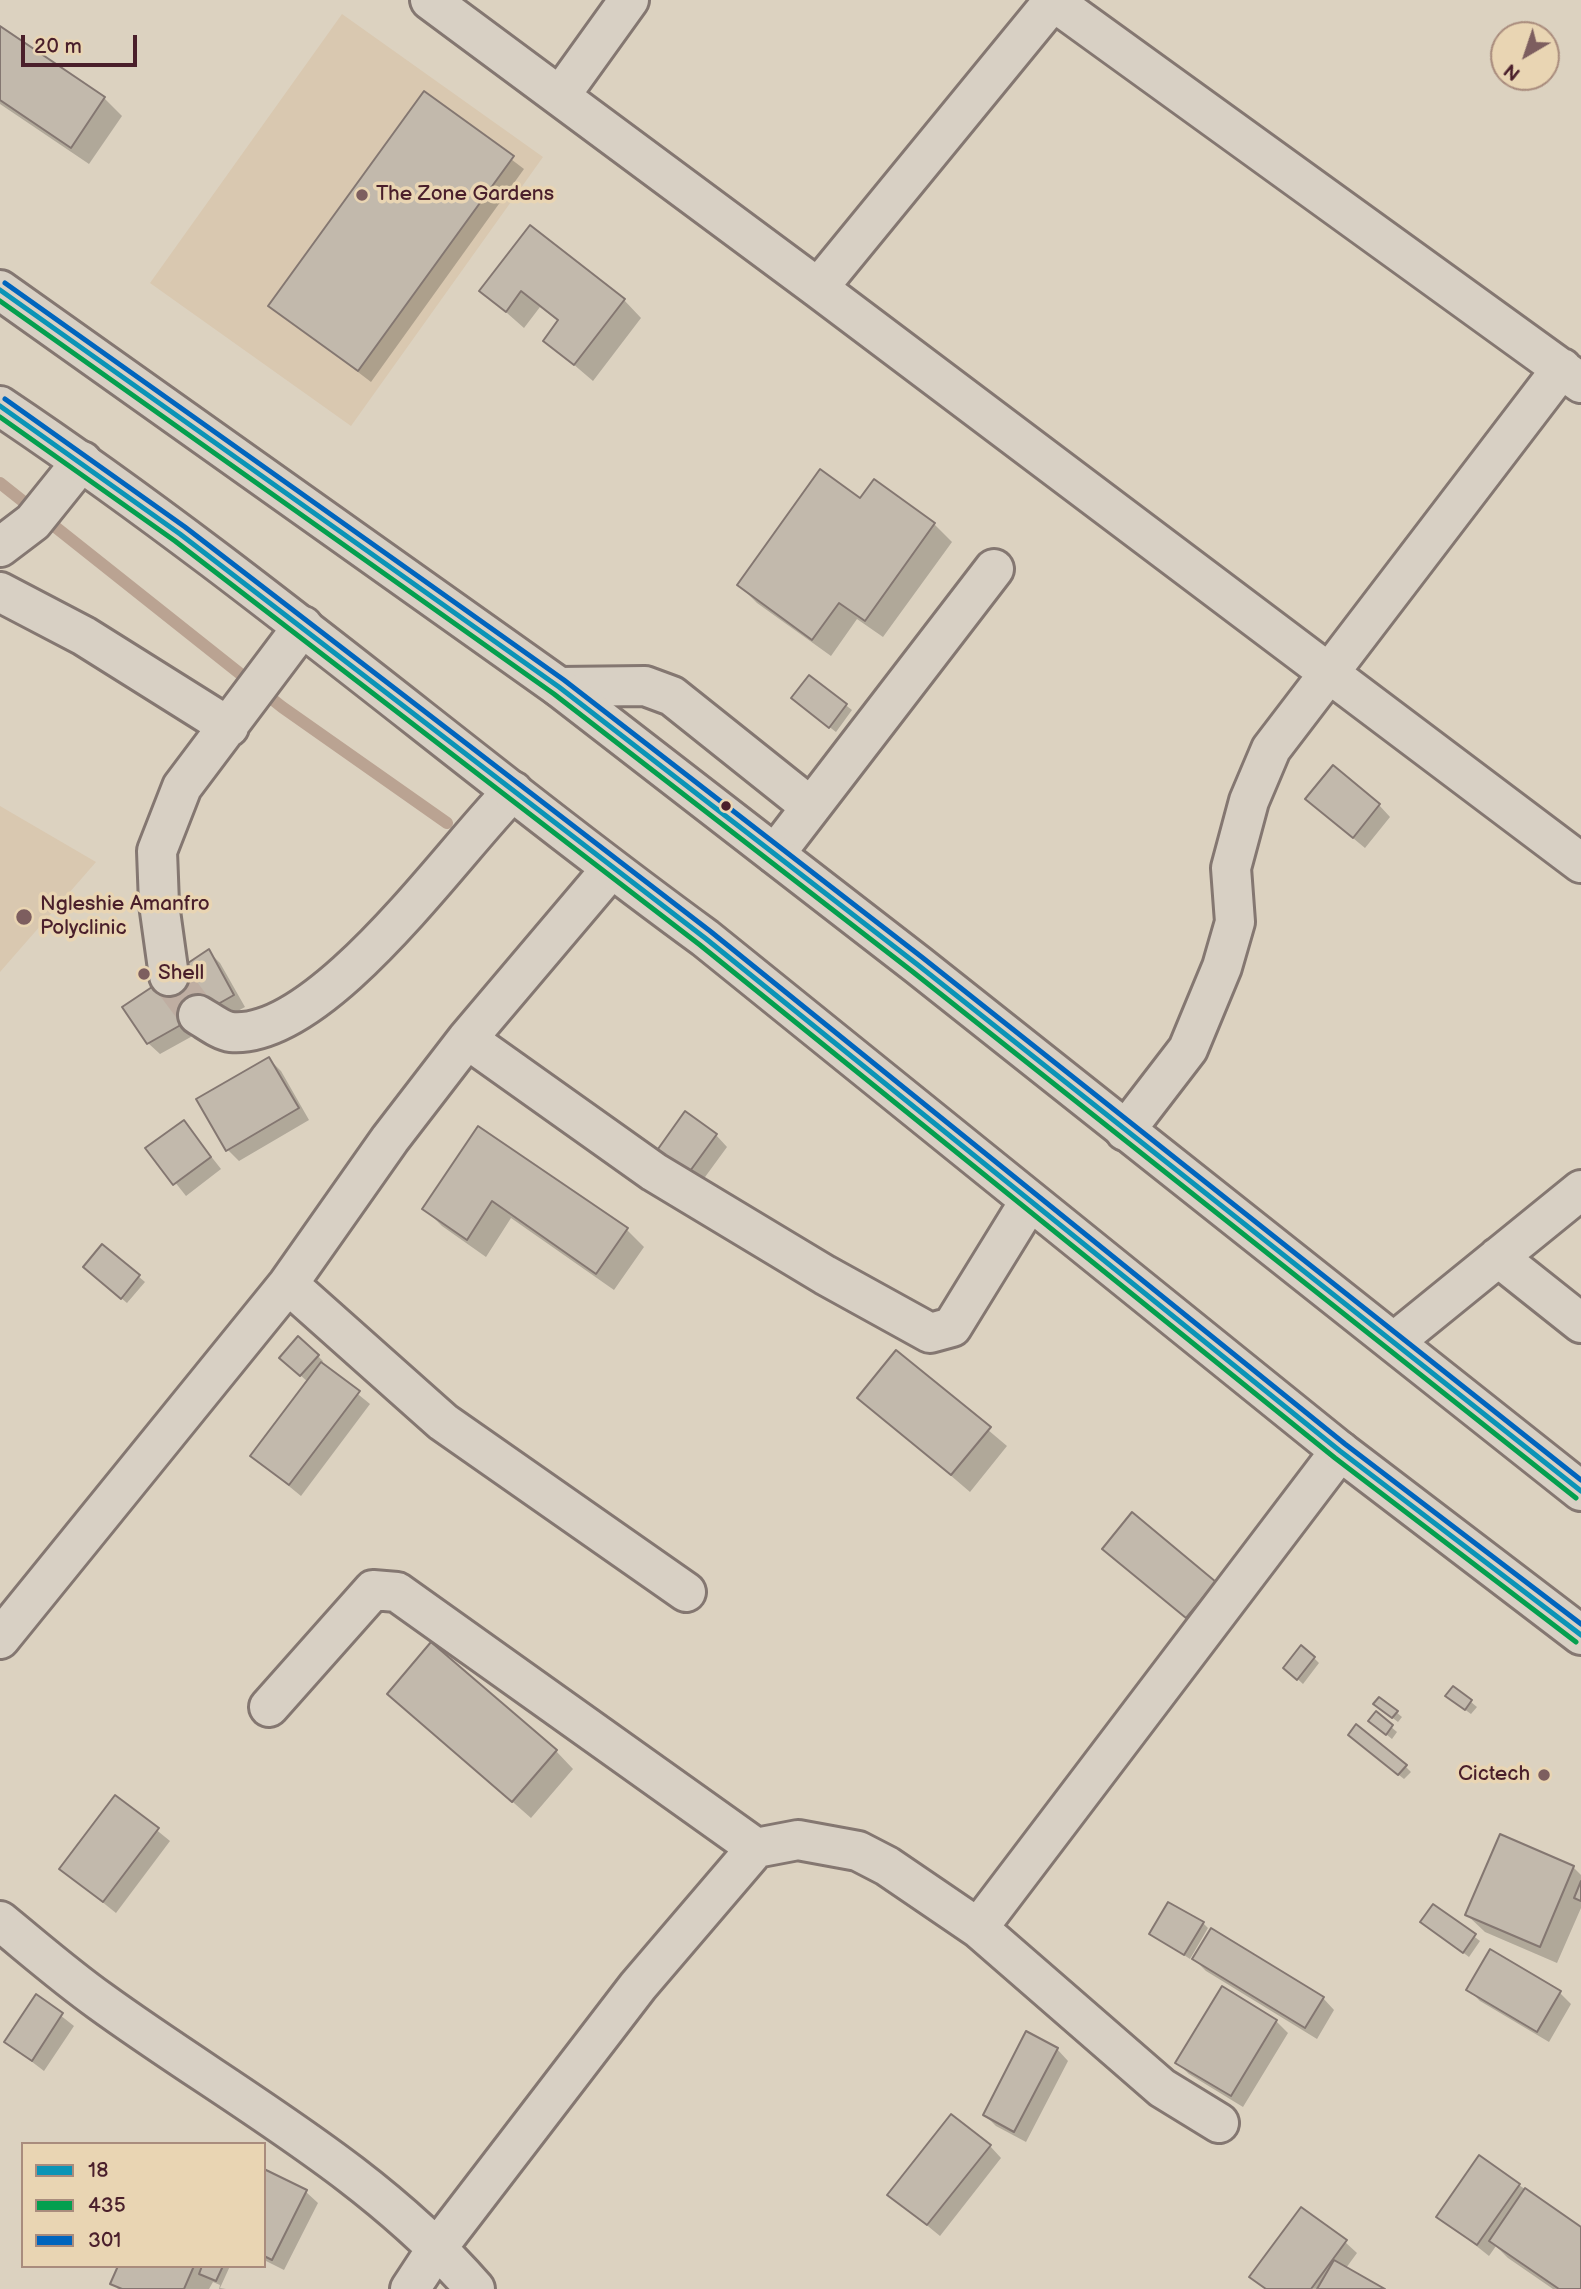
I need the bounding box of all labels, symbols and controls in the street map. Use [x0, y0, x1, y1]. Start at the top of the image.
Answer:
scale bar [24, 21, 140, 65]
north arrow [1490, 21, 1560, 91]
text: 20 m [34, 34, 82, 59]
text: N [1500, 58, 1526, 85]
place label: The Zone Gardens [376, 182, 554, 208]
marker: The Zone Gardens [354, 187, 370, 203]
unlabelled marker [719, 799, 733, 813]
place label: Ngleshie Amanfro Polyclinic [40, 892, 210, 942]
marker: Ngleshie Amanfro Polyclinic [14, 907, 34, 927]
place label: Shell [158, 961, 204, 987]
marker: Shell [136, 966, 152, 982]
place label: Cictech [1458, 1762, 1530, 1788]
marker: Cictech [1536, 1767, 1552, 1783]
legend [21, 2142, 266, 2268]
text: 18 [88, 2158, 108, 2183]
text: 435 [88, 2193, 126, 2218]
text: 301 [88, 2228, 121, 2253]

